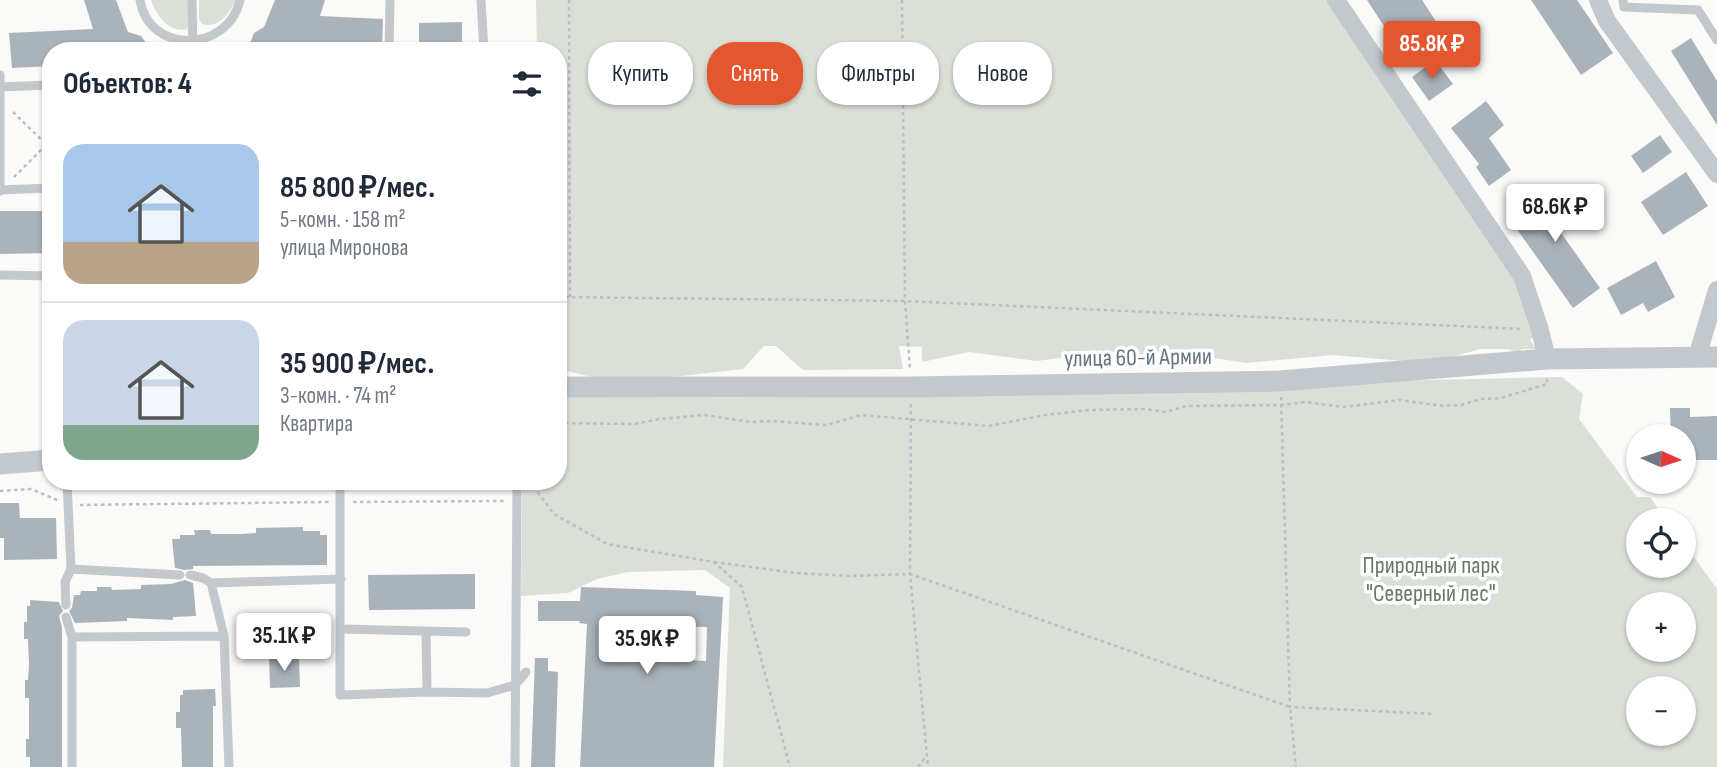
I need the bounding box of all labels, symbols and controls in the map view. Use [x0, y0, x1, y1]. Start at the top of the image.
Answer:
pin: 85.8K ₽ [1367, 22, 1497, 81]
text: 85.8K ₽ [1399, 30, 1465, 58]
chip: Купить [588, 42, 693, 105]
chip: Снять [707, 42, 803, 105]
chip: Фильтры [817, 42, 939, 105]
chip: Новое [953, 42, 1052, 105]
icon: filters [508, 65, 546, 103]
text: Объектов: 4 [63, 66, 192, 102]
text: 85 800 ₽/мес. [280, 170, 435, 206]
icon: home [119, 172, 203, 256]
pin: 68.6K ₽ [1490, 184, 1620, 244]
text: 68.6K ₽ [1522, 193, 1588, 221]
text: 5-комн. · 158 m² [280, 206, 406, 234]
text: улица Миронова [280, 234, 408, 262]
street label: улица 60-й Армии [1064, 342, 1212, 373]
text: 35 900 ₽/мес. [280, 346, 434, 382]
icon: home [119, 348, 203, 432]
text: 3-комн. · 74 m² [280, 382, 396, 410]
text: Квартира [280, 410, 353, 438]
north arrow [1626, 424, 1696, 494]
map controls [1626, 424, 1696, 746]
button: locate [1626, 508, 1696, 578]
park label: Природный парк "Северный лес" [1363, 551, 1500, 608]
button: + [1626, 592, 1696, 662]
pin: 35.1K ₽ [219, 614, 349, 673]
pin: 35.9K ₽ [582, 616, 712, 676]
text: 35.1K ₽ [252, 622, 316, 650]
text: 35.9K ₽ [615, 625, 679, 653]
button: − [1626, 676, 1696, 746]

